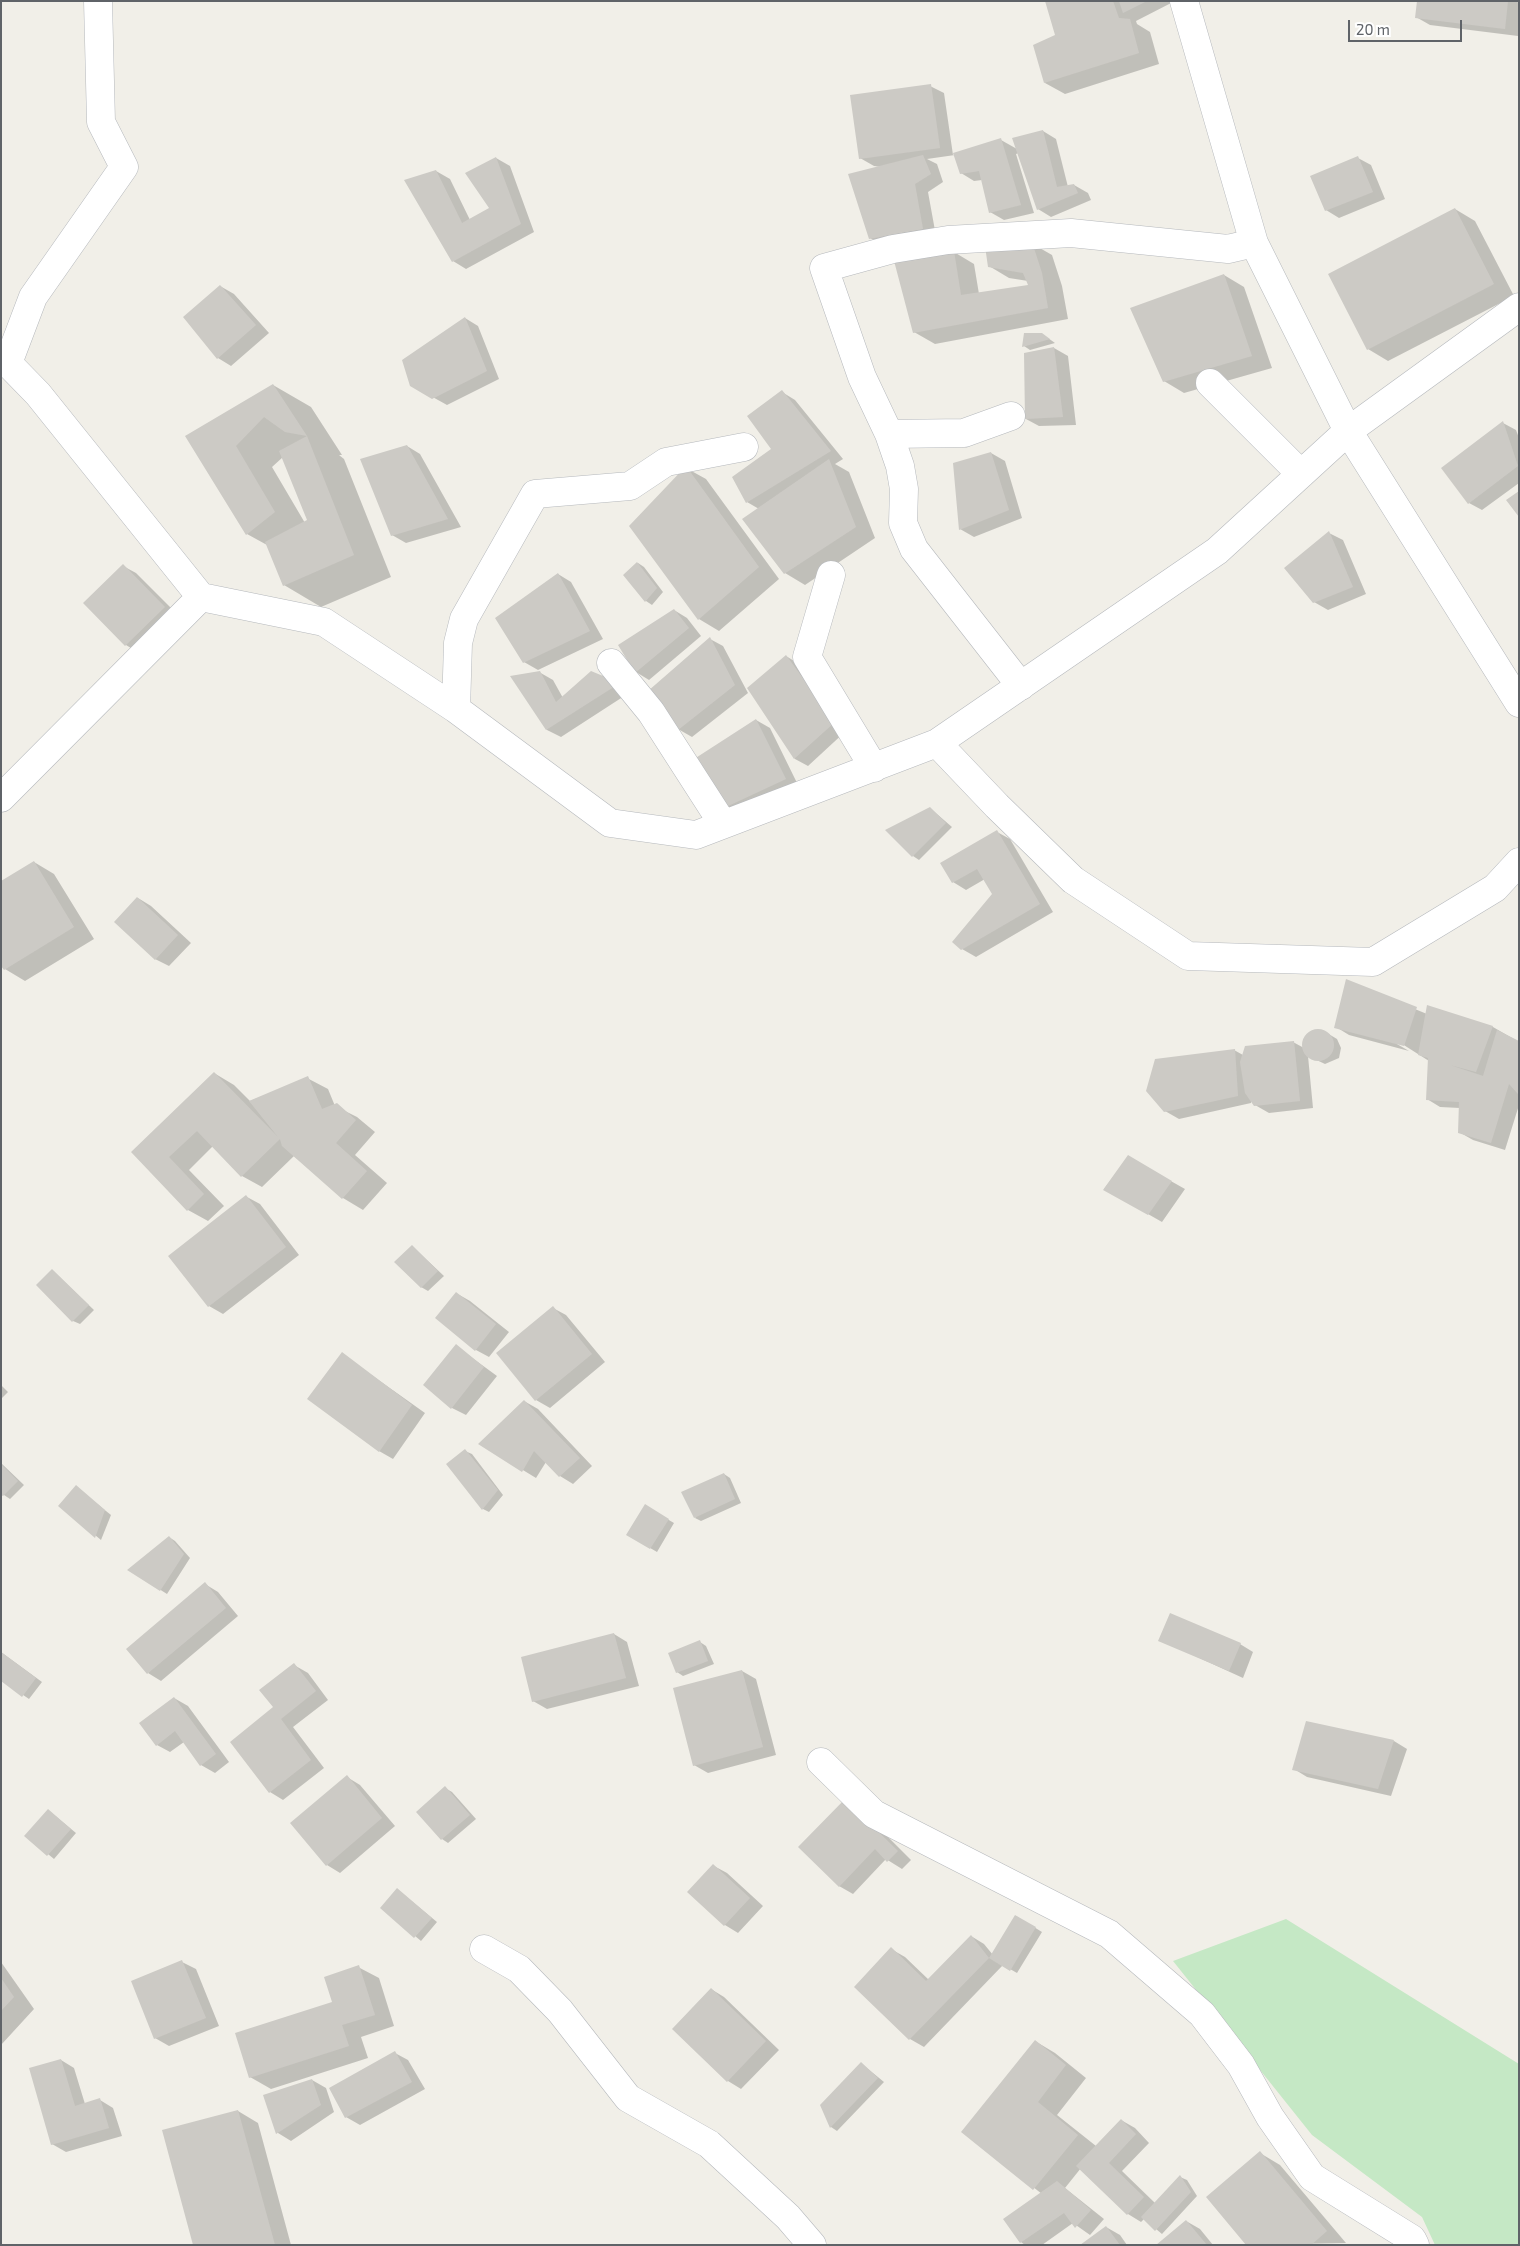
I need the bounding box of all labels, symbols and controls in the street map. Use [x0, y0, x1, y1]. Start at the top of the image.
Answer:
scale bar [1350, 10, 1464, 42]
text: 20 m [1356, 20, 1390, 38]

